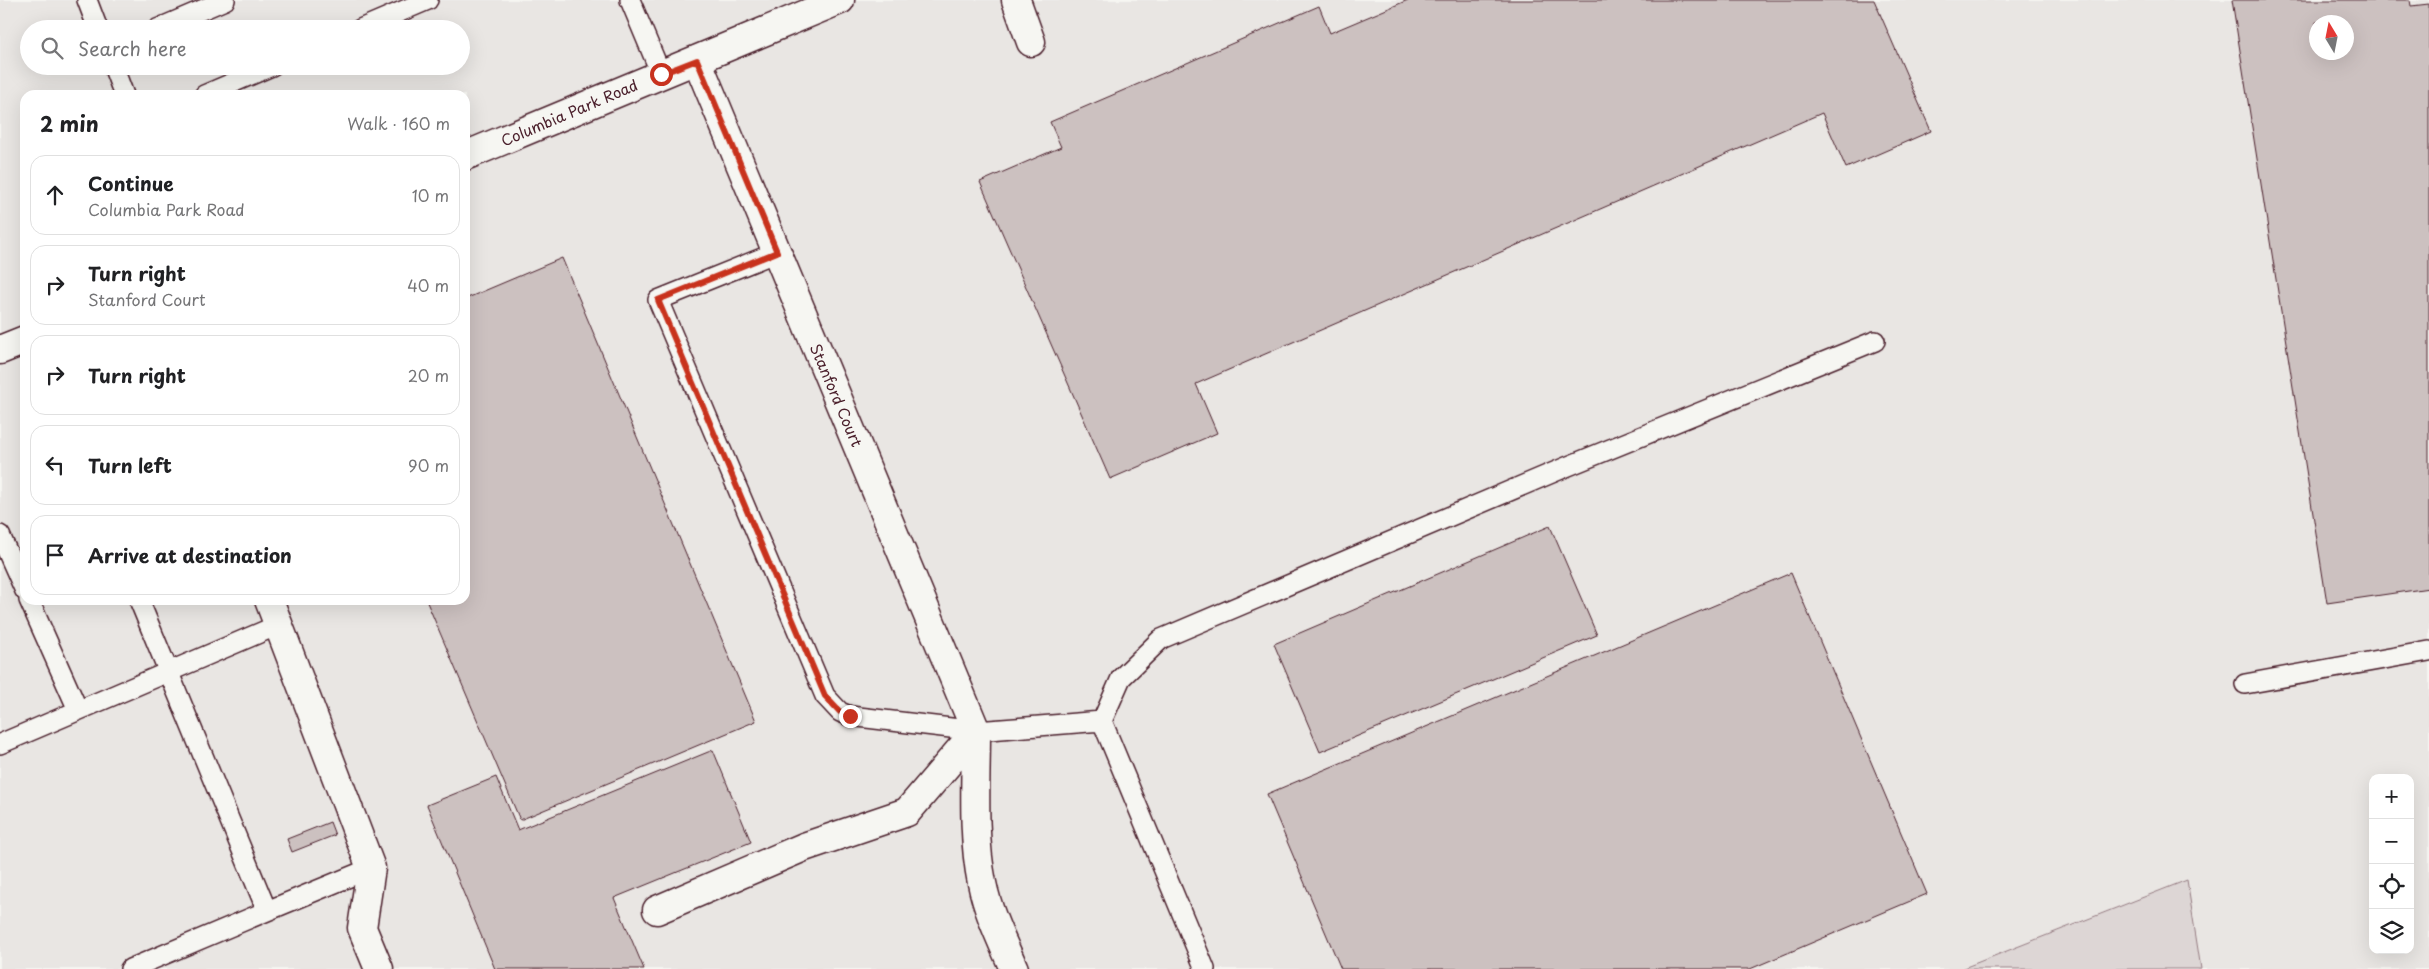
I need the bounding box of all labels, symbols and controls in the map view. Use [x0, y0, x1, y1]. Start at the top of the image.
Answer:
north arrow [2309, 15, 2354, 60]
search box [20, 20, 470, 75]
icon: search [38, 34, 66, 62]
text: Search here [78, 34, 187, 62]
route start [650, 63, 673, 86]
street label: Columbia Park Road [497, 73, 641, 151]
text: 2 min [40, 107, 99, 139]
text: Walk · 160 m [347, 111, 450, 135]
text: Continue [88, 169, 174, 197]
icon: ahead [41, 181, 69, 209]
text: 10 m [412, 183, 449, 207]
text: Columbia Park Road [88, 197, 245, 221]
text: Turn right [88, 259, 186, 287]
icon: right [41, 271, 69, 299]
text: 40 m [407, 273, 449, 297]
text: Stanford Court [88, 287, 206, 311]
street label: Stanford Court [805, 340, 869, 450]
icon: right [41, 361, 69, 389]
text: Turn right [88, 361, 186, 389]
text: 20 m [408, 363, 449, 387]
icon: left [41, 451, 69, 479]
text: Turn left [88, 451, 172, 479]
text: 90 m [408, 453, 449, 477]
icon: arrive [41, 541, 69, 569]
text: Arrive at destination [88, 541, 292, 569]
route end [839, 705, 862, 728]
map controls [2369, 774, 2414, 954]
button: + [2369, 774, 2414, 819]
button: − [2369, 819, 2414, 864]
button: locate [2369, 864, 2414, 909]
button: layers [2369, 909, 2414, 954]

